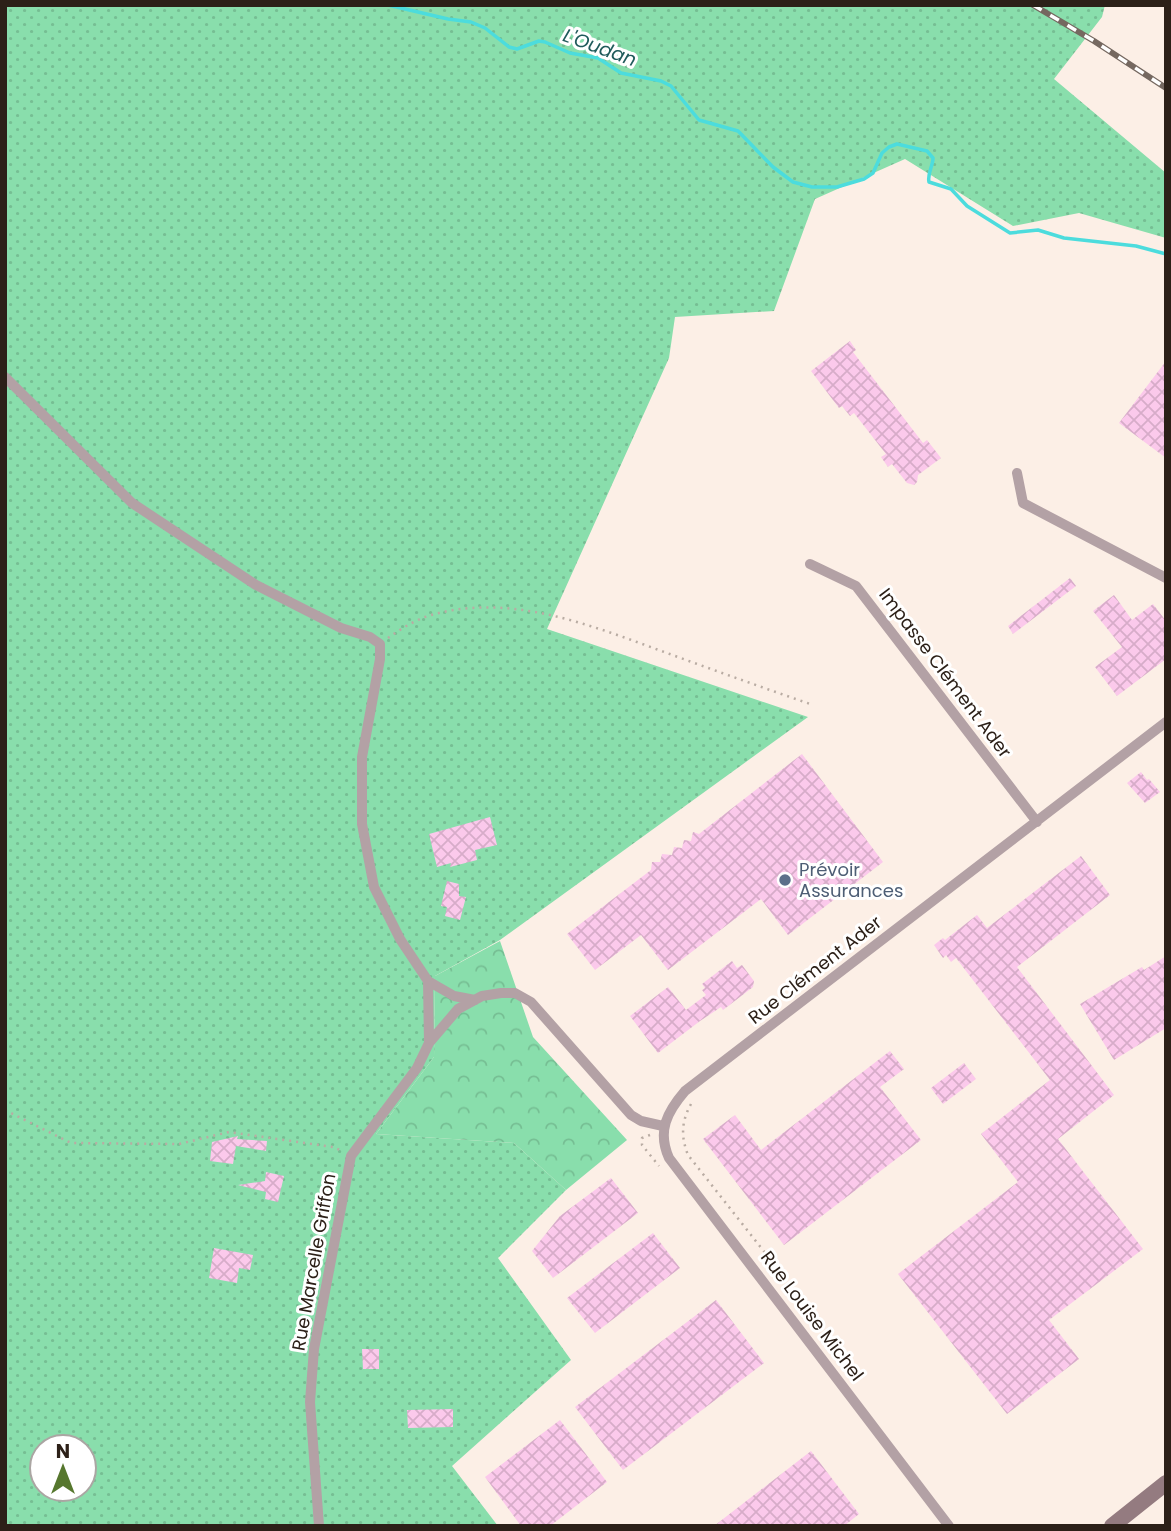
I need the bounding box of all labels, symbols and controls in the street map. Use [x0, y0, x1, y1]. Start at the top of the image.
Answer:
water label: L'Oudan [559, 22, 640, 73]
street label: Impasse Clément Ader [873, 583, 1018, 763]
place label: Prévoir Assurances [799, 857, 903, 903]
marker: Prévoir Assurances [777, 872, 793, 888]
street label: Rue Clément Ader [743, 910, 887, 1030]
street label: Rue Marcelle Griffon [286, 1171, 341, 1353]
street label: Rue Louise Michel [755, 1245, 870, 1386]
north arrow [28, 1433, 98, 1503]
text: N [56, 1438, 70, 1465]

